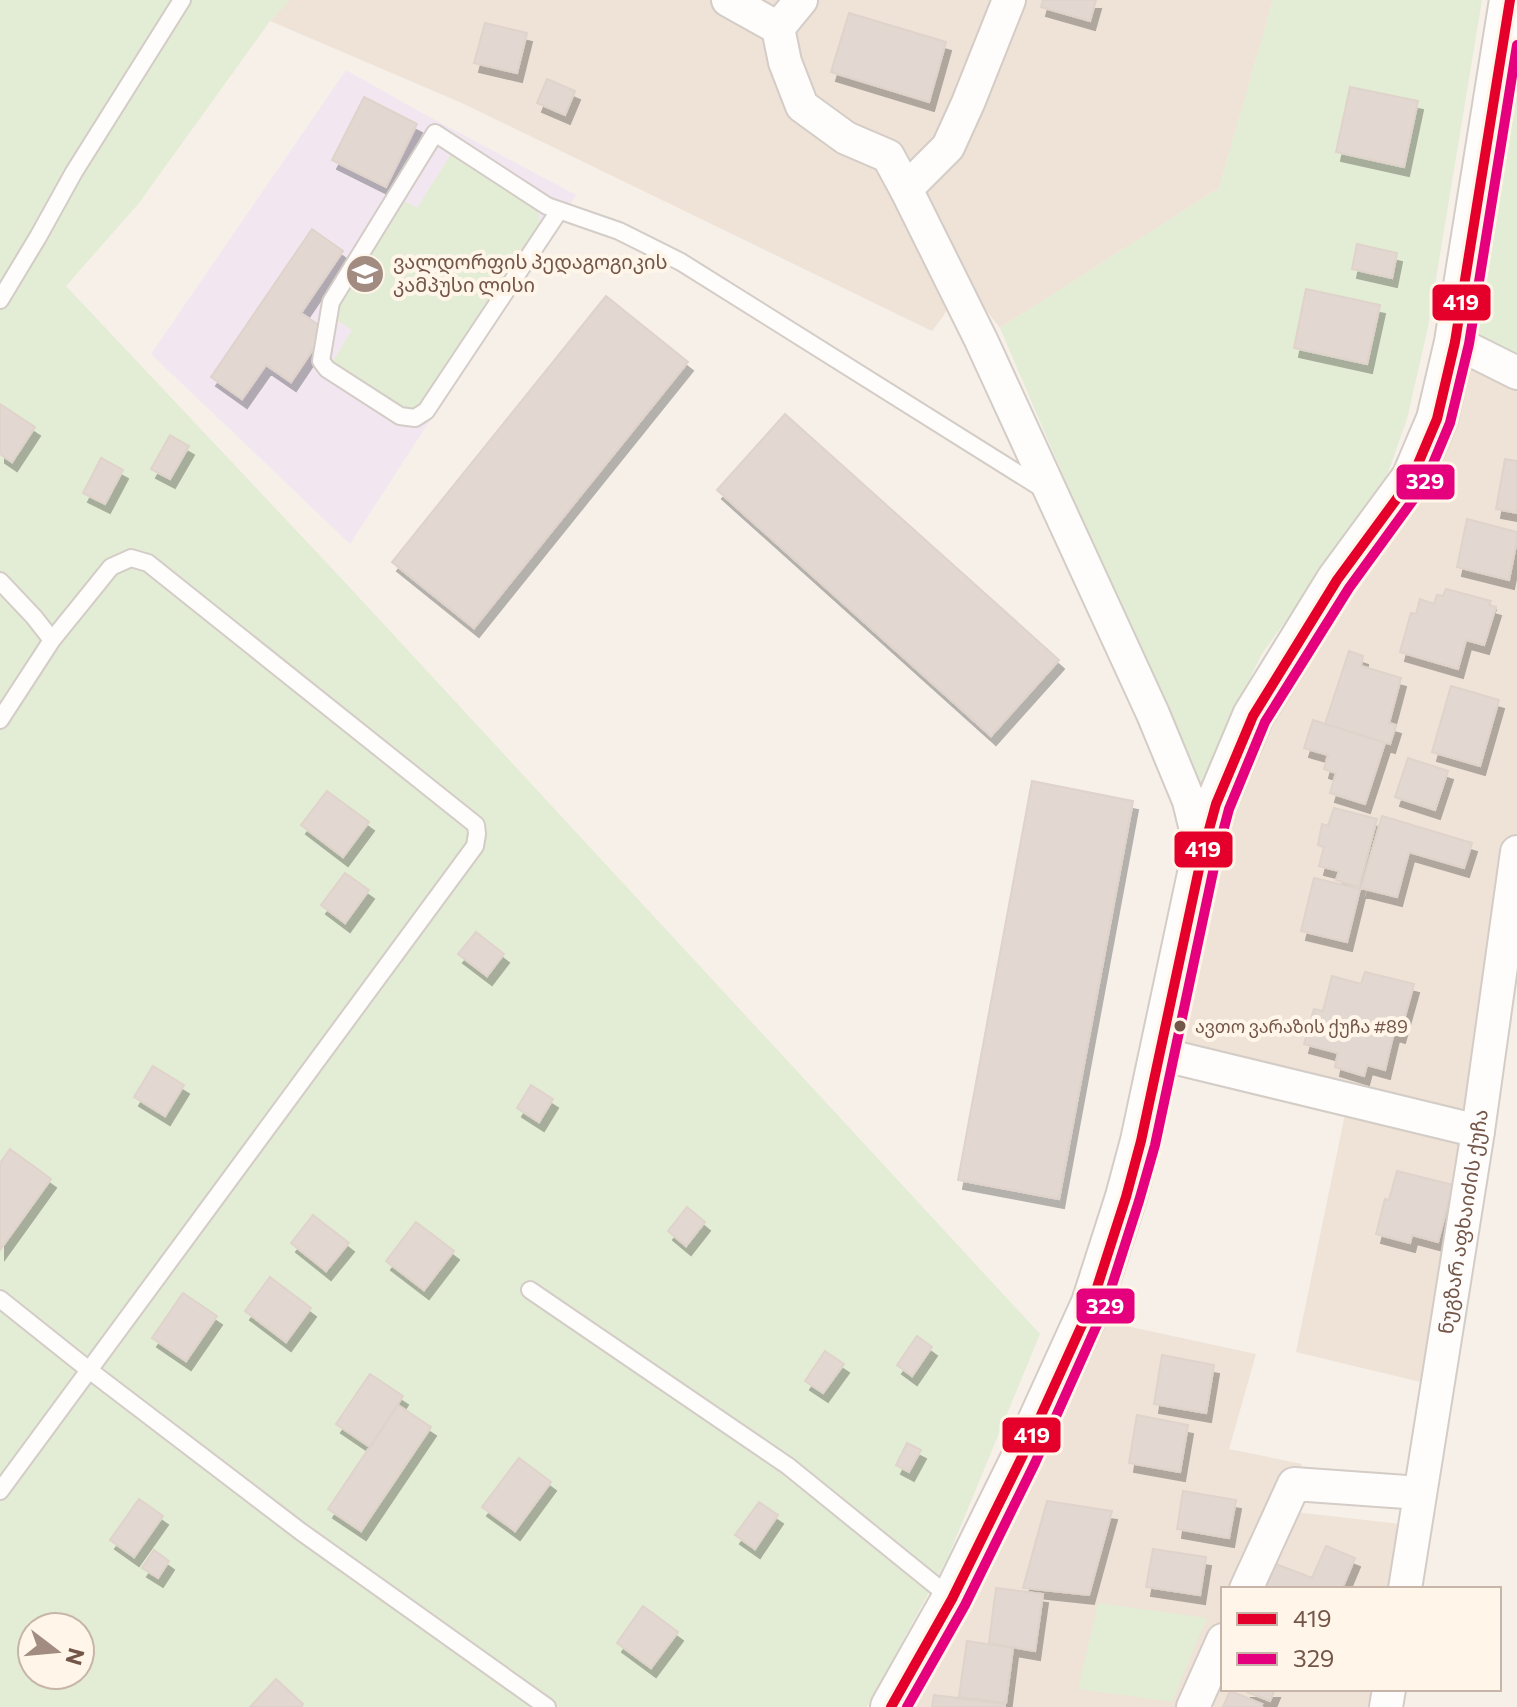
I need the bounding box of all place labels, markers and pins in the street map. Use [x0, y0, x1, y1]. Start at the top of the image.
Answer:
place label: ვალდორფის პედაგოგიკის კამპუსი ლისი [393, 249, 668, 298]
school or university icon: ვალდორფის პედაგოგიკის კამპუსი ლისი [344, 253, 386, 295]
place label: ავთო ვარაზის ქუჩა #89 [1195, 1015, 1408, 1038]
marker: ავთო ვარაზის ქუჩა #89 [1172, 1018, 1188, 1034]

